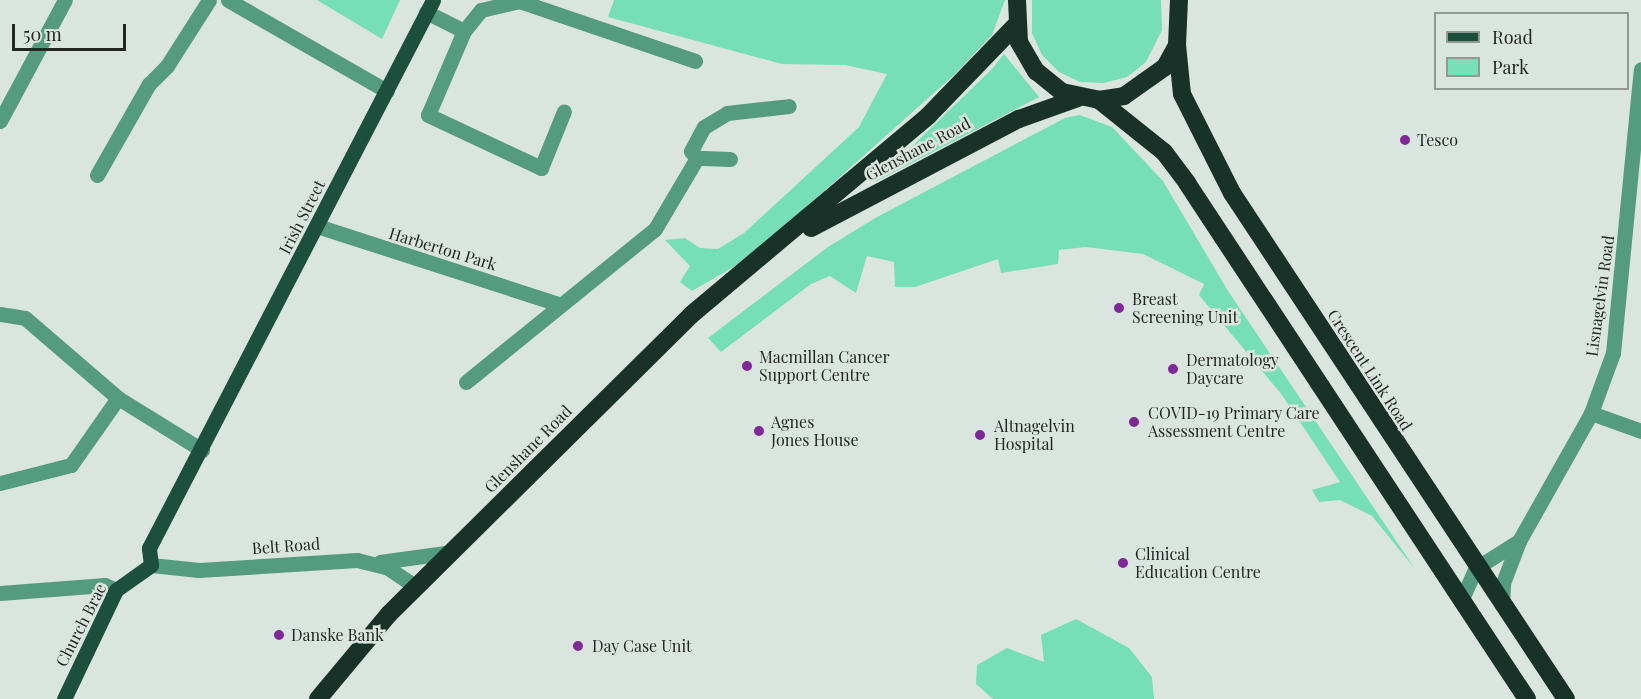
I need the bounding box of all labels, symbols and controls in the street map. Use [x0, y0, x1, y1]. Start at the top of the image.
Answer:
scale bar [15, 12, 129, 50]
legend [1434, 12, 1629, 90]
text: 50 m [23, 22, 62, 46]
text: Road [1492, 25, 1533, 49]
text: Park [1492, 55, 1529, 79]
street label: Glenshane Road [862, 113, 974, 185]
place label: Tesco [1417, 130, 1458, 150]
marker: Tesco [1398, 133, 1412, 147]
street label: Irish Street [275, 177, 329, 257]
street label: Harberton Park [387, 223, 499, 275]
street label: Lisnagelvin Road [1582, 234, 1618, 358]
place label: Breast Screening Unit [1132, 289, 1238, 327]
marker: Breast Screening Unit [1110, 299, 1128, 317]
street label: Crescent Link Road [1324, 306, 1416, 434]
place label: Macmillan Cancer Support Centre [759, 347, 890, 385]
place label: Dermatology Daycare [1186, 350, 1279, 388]
marker: Macmillan Cancer Support Centre [740, 359, 754, 373]
marker: Dermatology Daycare [1164, 360, 1182, 378]
street label: Glenshane Road [480, 401, 576, 497]
place label: COVID-19 Primary Care Assessment Centre [1148, 403, 1320, 441]
place label: Agnes Jones House [771, 412, 859, 450]
marker: COVID-19 Primary Care Assessment Centre [1125, 413, 1143, 431]
place label: Altnagelvin Hospital [994, 416, 1075, 454]
marker: Agnes Jones House [752, 424, 766, 438]
marker: Altnagelvin Hospital [971, 426, 989, 444]
street label: Belt Road [251, 534, 321, 558]
place label: Clinical Education Centre [1135, 544, 1261, 582]
marker: Clinical Education Centre [1116, 556, 1130, 570]
street label: Church Brae [52, 580, 110, 670]
place label: Danske Bank [291, 625, 384, 645]
marker: Danske Bank [272, 628, 286, 642]
place label: Day Case Unit [592, 636, 692, 656]
marker: Day Case Unit [569, 637, 587, 655]

